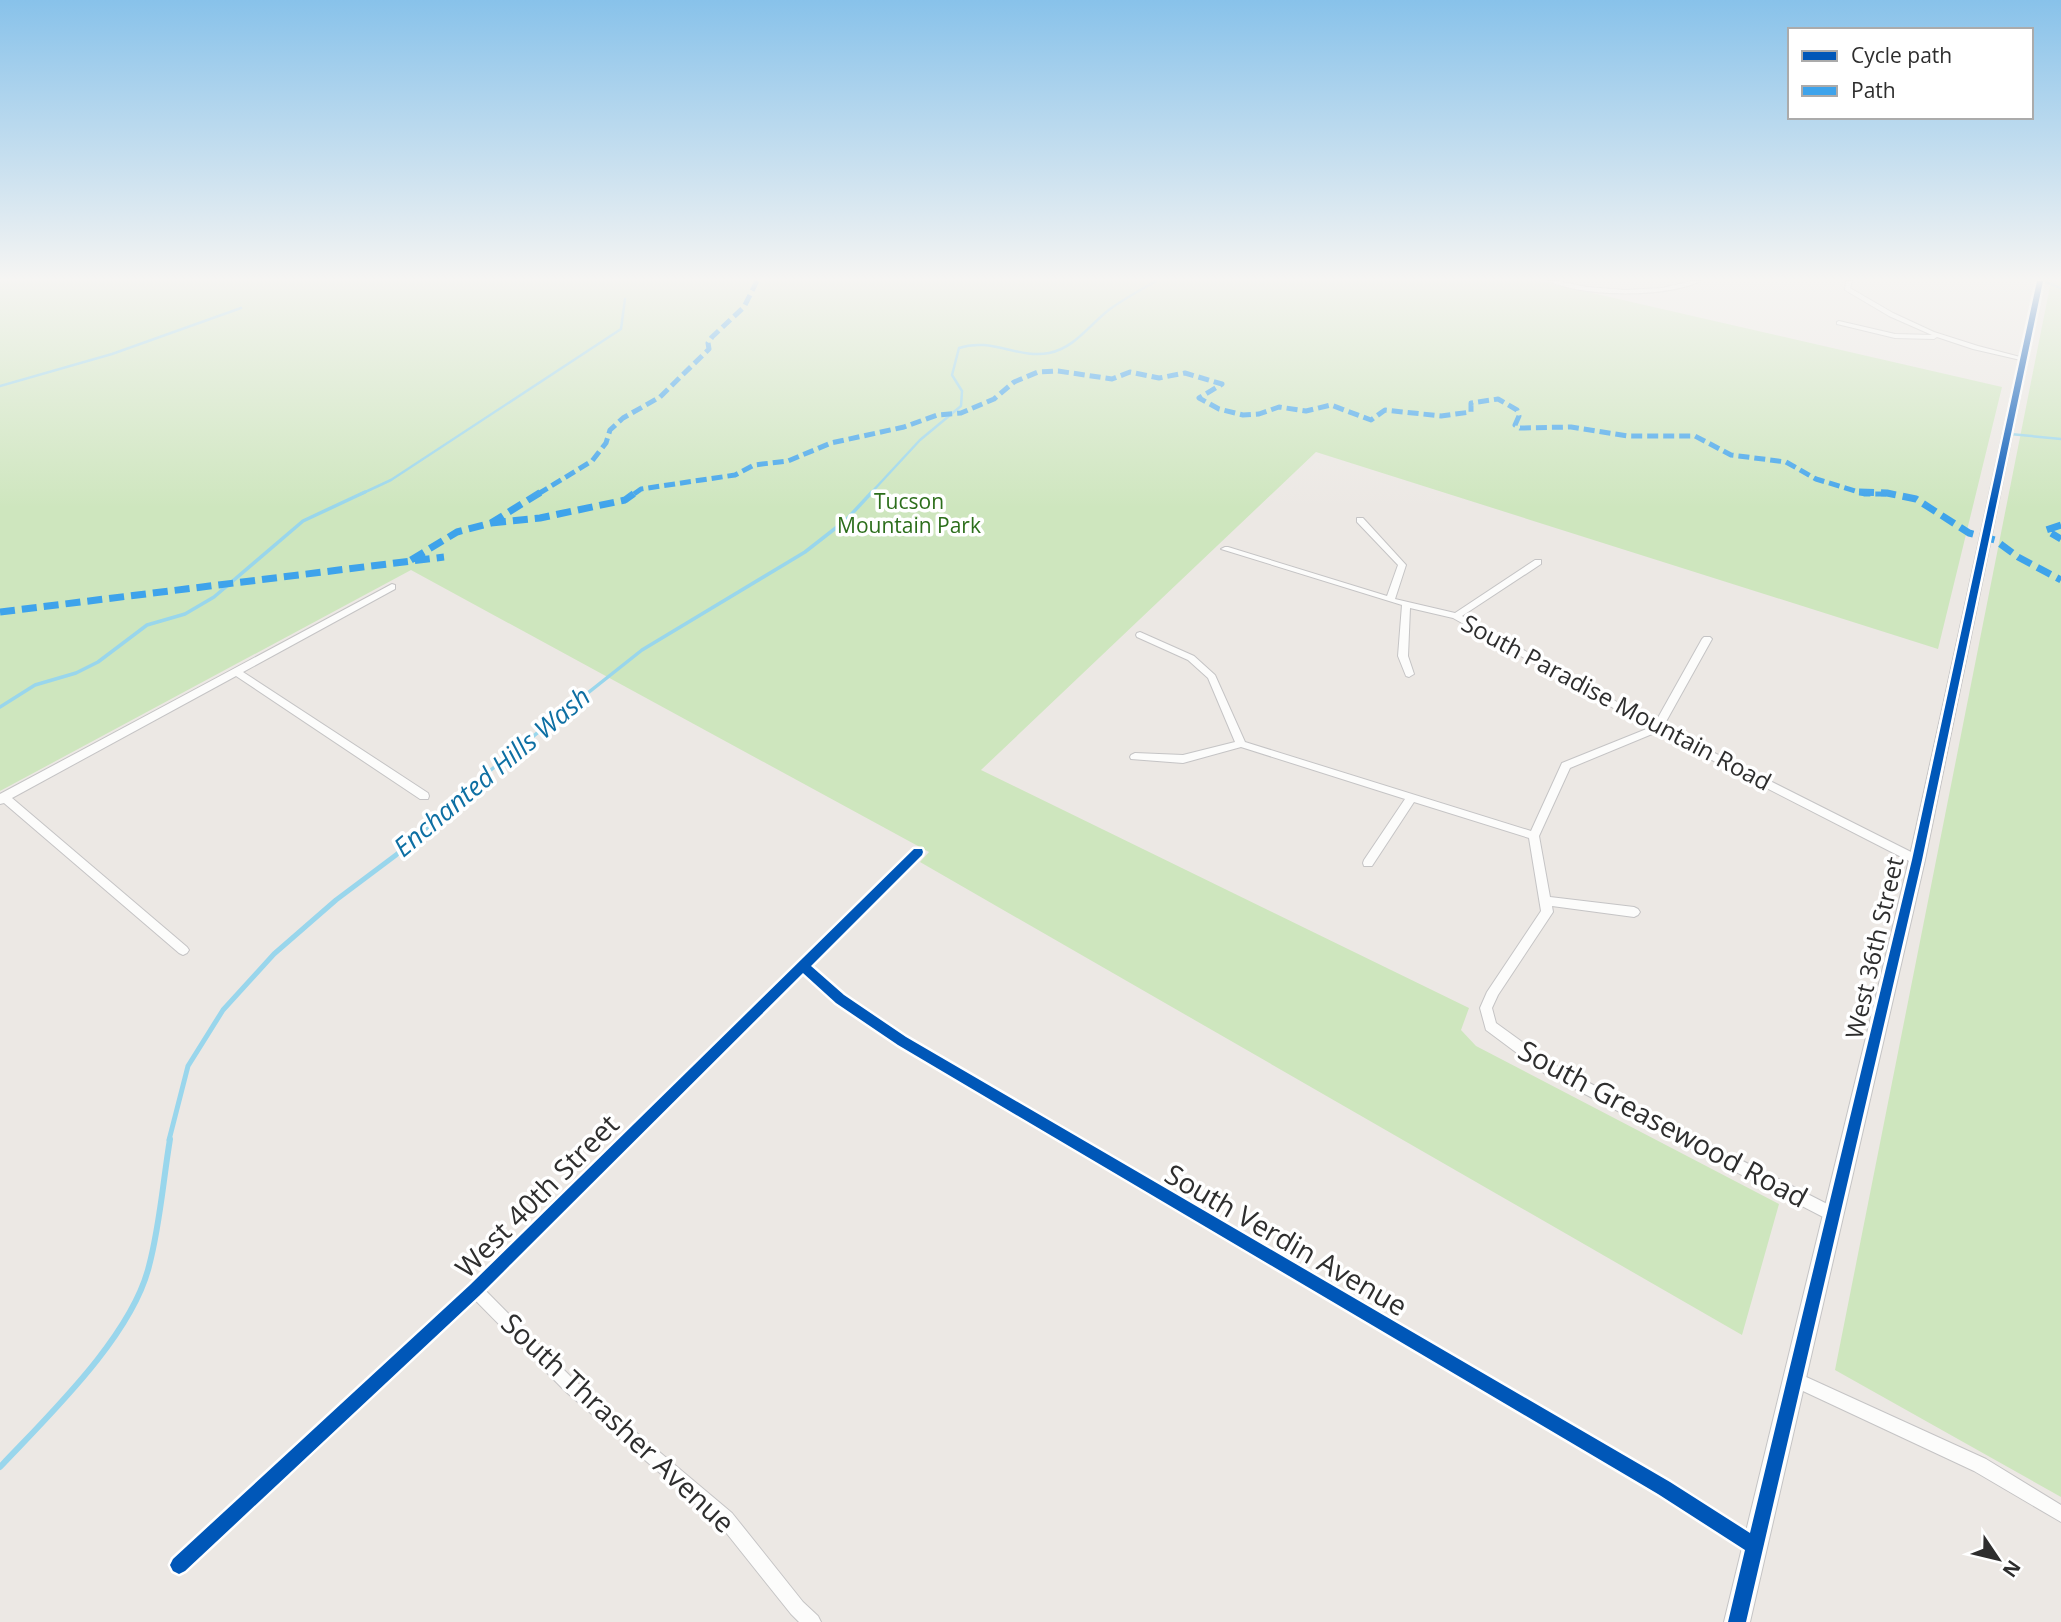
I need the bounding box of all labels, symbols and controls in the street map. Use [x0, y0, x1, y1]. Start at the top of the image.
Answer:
legend [1788, 28, 2033, 119]
text: Cycle path [1851, 41, 1952, 69]
text: Path [1851, 76, 1896, 104]
park label: Tucson Mountain Park [837, 487, 981, 539]
street label: South Paradise Mountain Road [1456, 606, 1777, 798]
water label: Enchanted Hills Wash [385, 678, 597, 864]
street label: West 36th Street [1837, 853, 1911, 1042]
street label: South Greasewood Road [1512, 1031, 1815, 1216]
street label: West 40th Street [446, 1105, 626, 1285]
street label: South Verdin Avenue [1158, 1154, 1415, 1324]
street label: South Thrasher Avenue [494, 1304, 743, 1540]
north arrow [1963, 1524, 2033, 1594]
text: N [1997, 1555, 2027, 1583]

